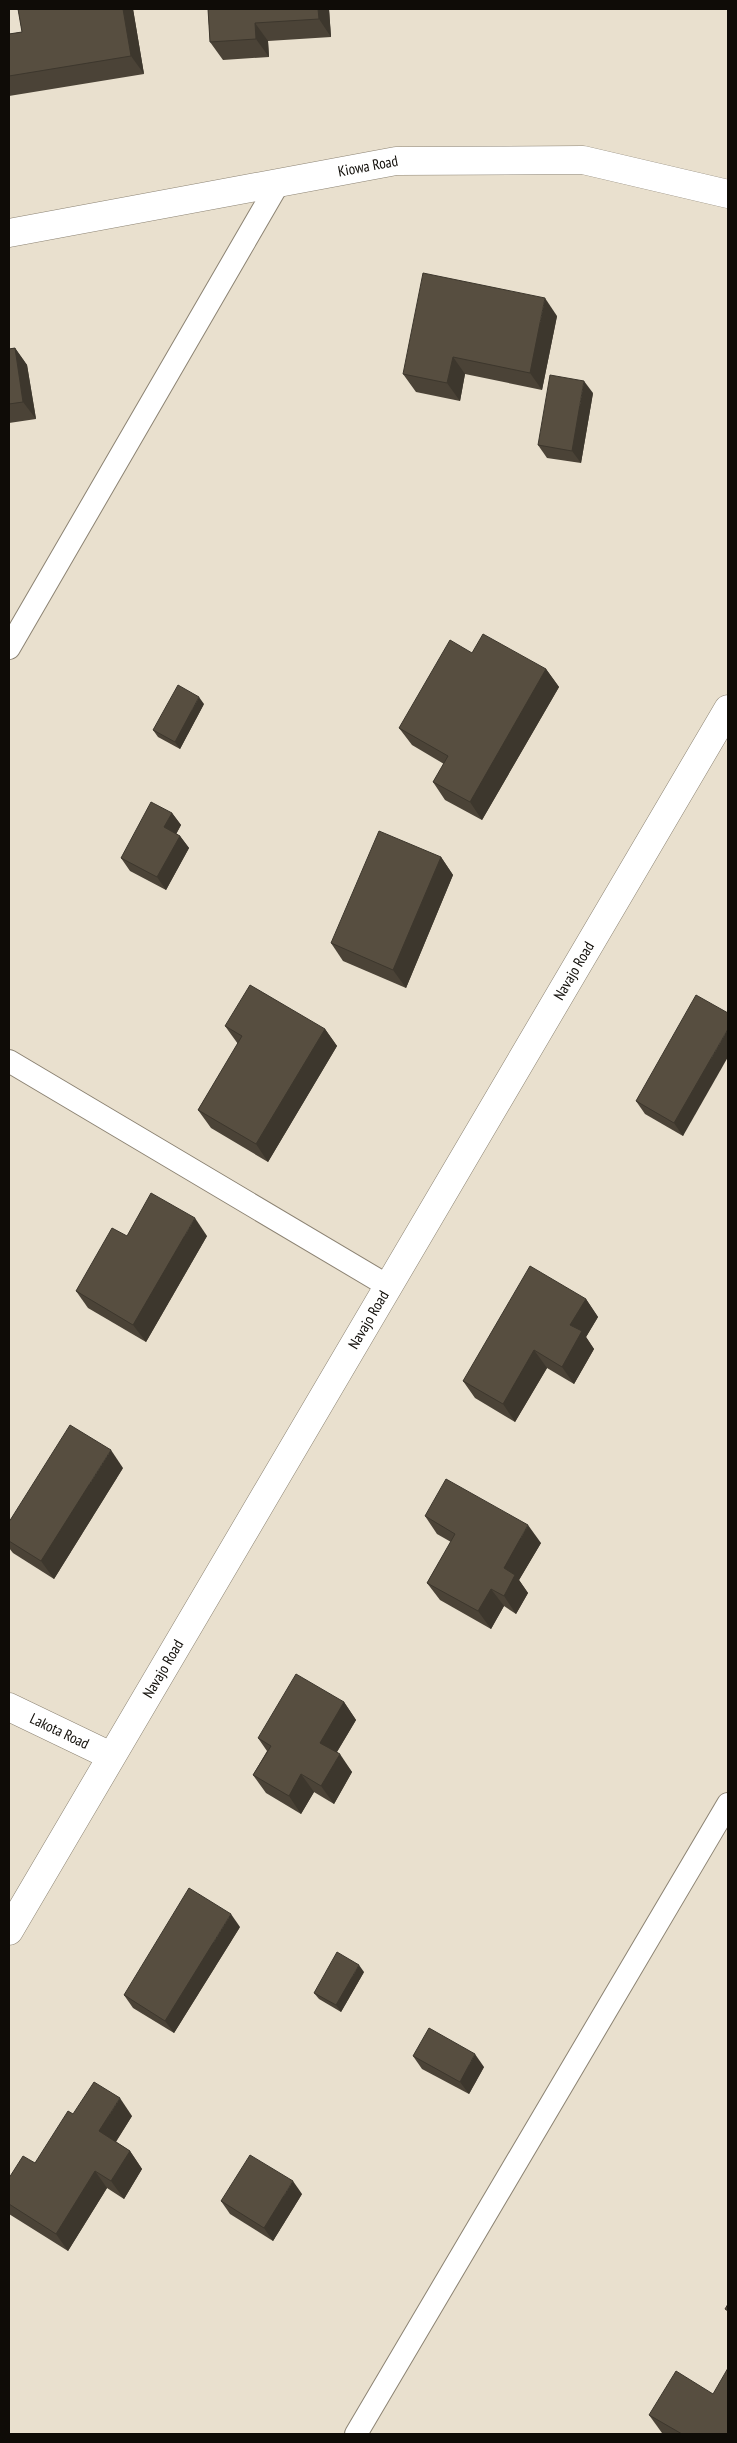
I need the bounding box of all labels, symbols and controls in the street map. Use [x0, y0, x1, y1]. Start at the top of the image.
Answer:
street label: Kiowa Road [336, 151, 399, 181]
street label: Navajo Road [549, 938, 598, 1003]
street label: Navajo Road [344, 1287, 393, 1352]
street label: Navajo Road [138, 1636, 187, 1701]
street label: Lakota Road [27, 1709, 92, 1753]

